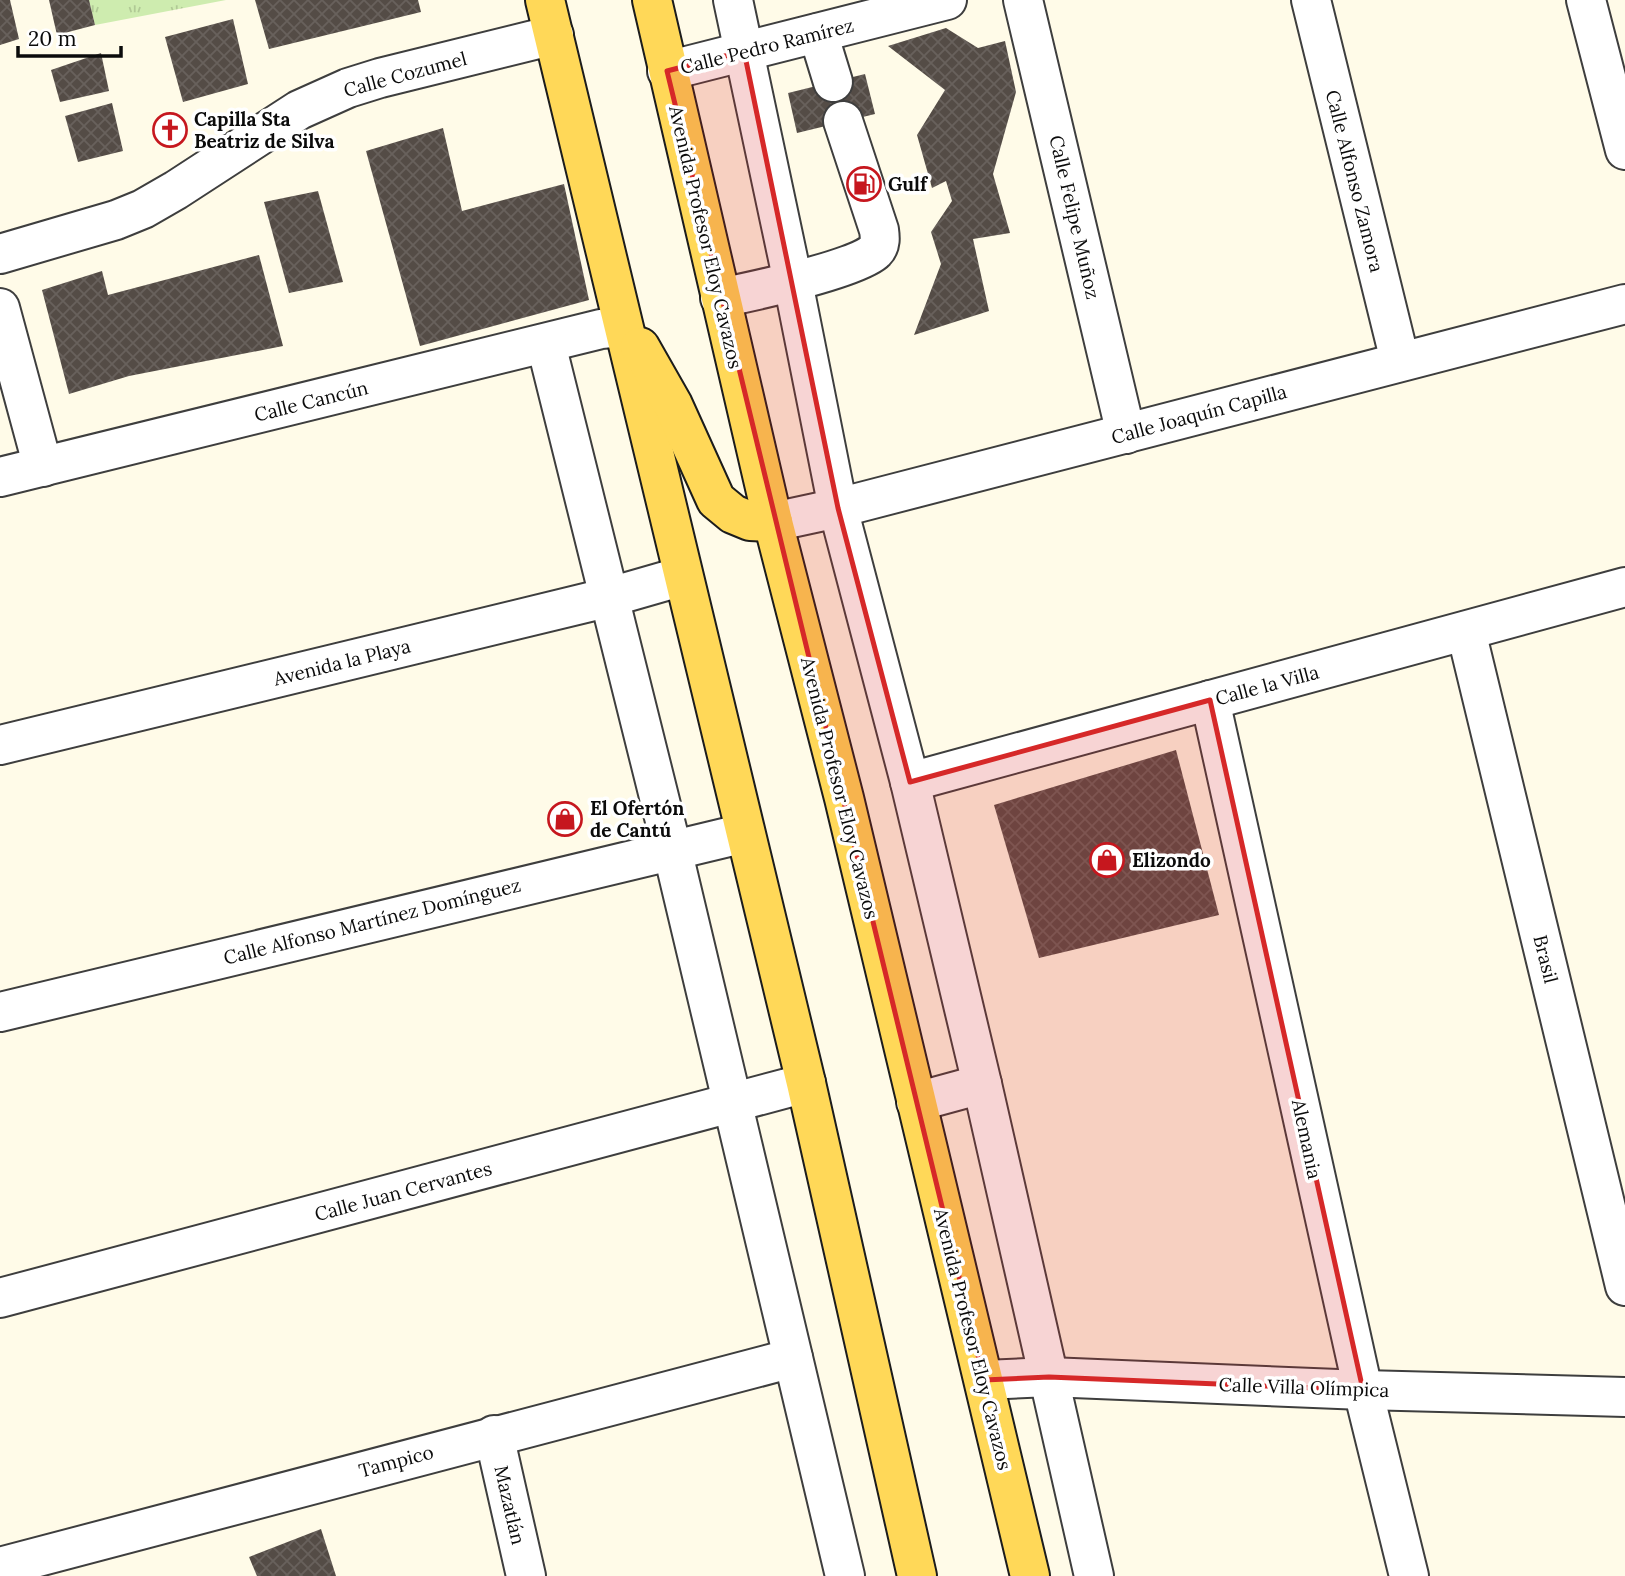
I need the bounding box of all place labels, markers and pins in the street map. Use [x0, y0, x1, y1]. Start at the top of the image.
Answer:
place label: Capilla Sta Beatriz de Silva [194, 107, 334, 153]
church icon: Capilla Sta Beatriz de Silva [151, 111, 189, 149]
fuel station icon: Gulf [845, 165, 883, 203]
place label: Gulf [888, 172, 929, 196]
place label: El Ofertón de Cantú [590, 796, 684, 842]
shop icon: El Ofertón de Cantú [546, 800, 584, 838]
shop icon: Elizondo [1088, 841, 1126, 879]
place label: Elizondo [1132, 848, 1211, 872]

